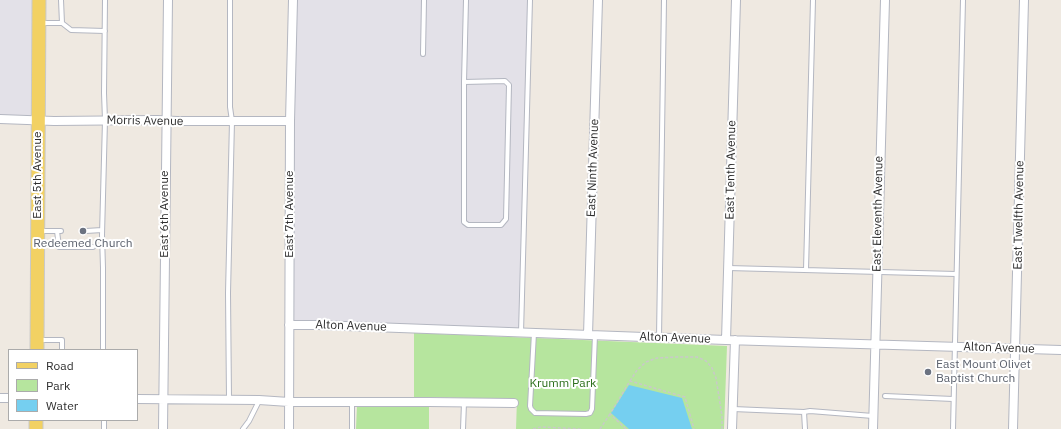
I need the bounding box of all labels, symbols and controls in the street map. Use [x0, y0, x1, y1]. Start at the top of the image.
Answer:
street label: Morris Avenue [106, 113, 184, 129]
street label: East Ninth Avenue [584, 119, 602, 217]
street label: East Tenth Avenue [723, 120, 739, 220]
street label: East 5th Avenue [31, 131, 45, 219]
street label: East Eleventh Avenue [870, 156, 886, 272]
street label: East Twelfth Avenue [1011, 160, 1027, 270]
street label: East 6th Avenue [158, 170, 172, 258]
street label: East 7th Avenue [283, 170, 297, 258]
marker: Redeemed Church [78, 226, 88, 236]
place label: Redeemed Church [33, 237, 133, 251]
street label: Alton Avenue [315, 318, 387, 334]
street label: Alton Avenue [639, 330, 711, 346]
street label: Alton Avenue [963, 340, 1035, 356]
legend [8, 349, 138, 421]
text: Road [46, 358, 74, 373]
place label: East Mount Olivet Baptist Church [936, 358, 1031, 386]
marker: East Mount Olivet Baptist Church [923, 367, 933, 377]
park label: Krumm Park [530, 377, 596, 391]
text: Park [46, 378, 70, 393]
text: Water [46, 398, 78, 413]

